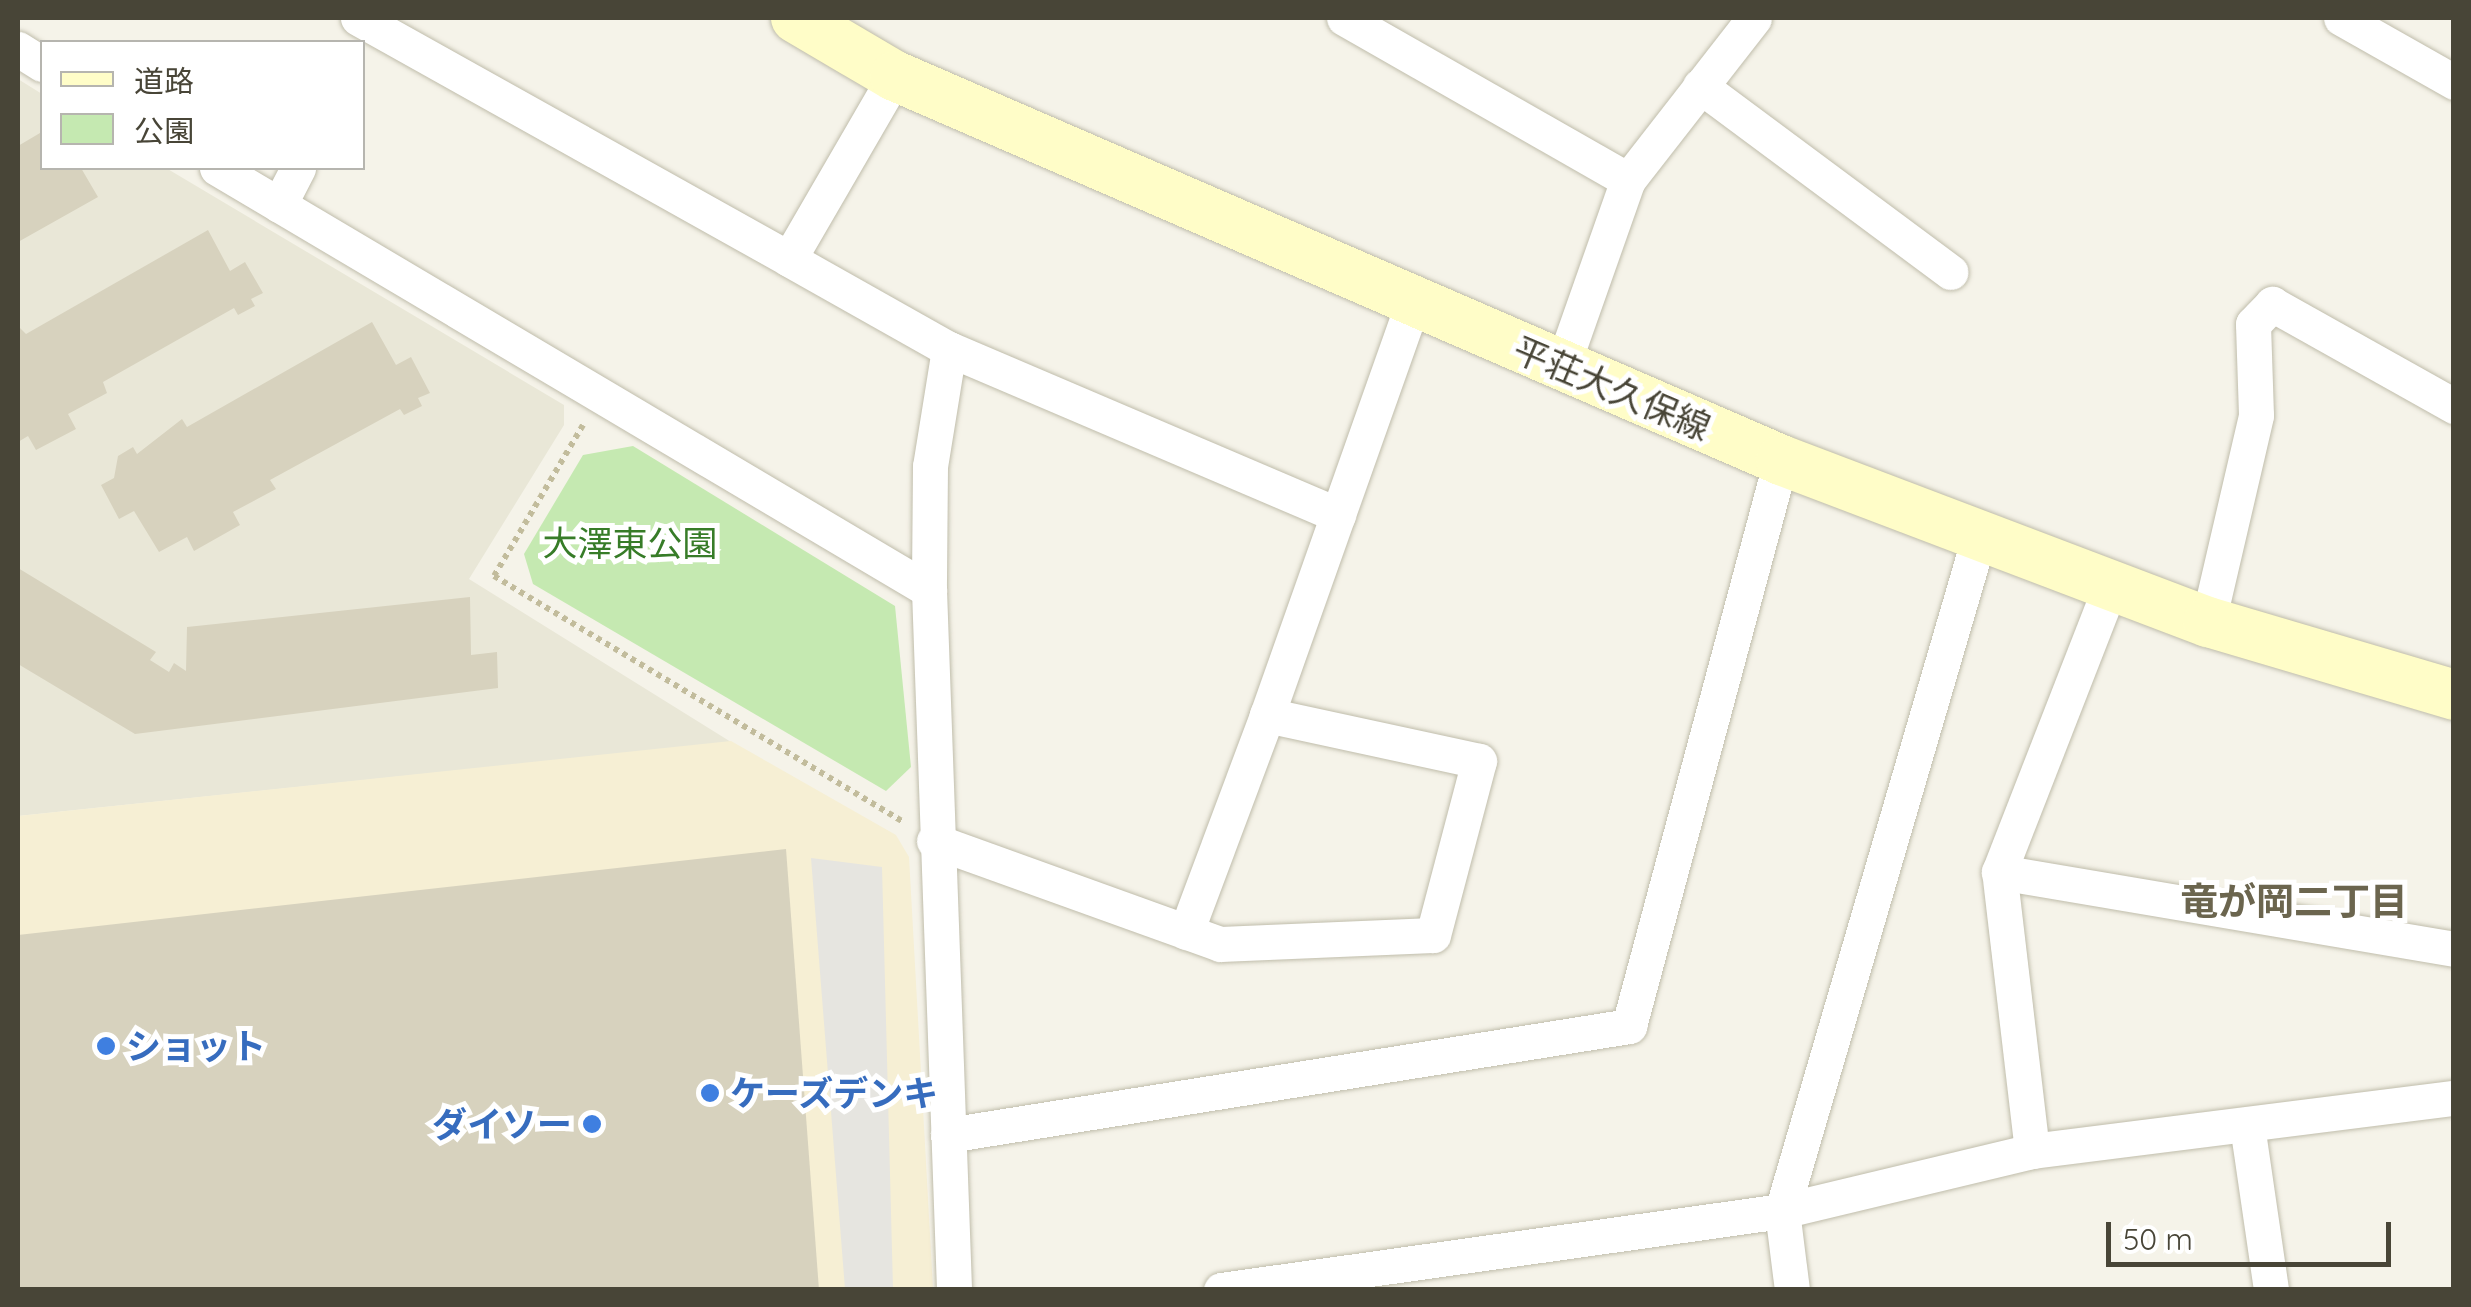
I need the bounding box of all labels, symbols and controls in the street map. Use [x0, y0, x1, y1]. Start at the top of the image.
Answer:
legend [40, 40, 365, 170]
text: 道路 [134, 62, 194, 100]
text: 公園 [134, 112, 194, 150]
street label: 平荘大久保線 [1507, 328, 1717, 448]
park label: 大澤東公園 [543, 522, 717, 564]
district label: 竜が岡二丁目 [2180, 879, 2408, 925]
place label: ショット [126, 1025, 266, 1067]
marker: ショット [95, 1035, 117, 1057]
place label: ケーズデンキ [730, 1072, 940, 1114]
marker: ケーズデンキ [699, 1082, 721, 1104]
place label: ダイソー [432, 1103, 572, 1145]
marker: ダイソー [581, 1113, 603, 1135]
scale bar [2111, 1202, 2396, 1264]
text: 50 m [2123, 1220, 2193, 1258]

